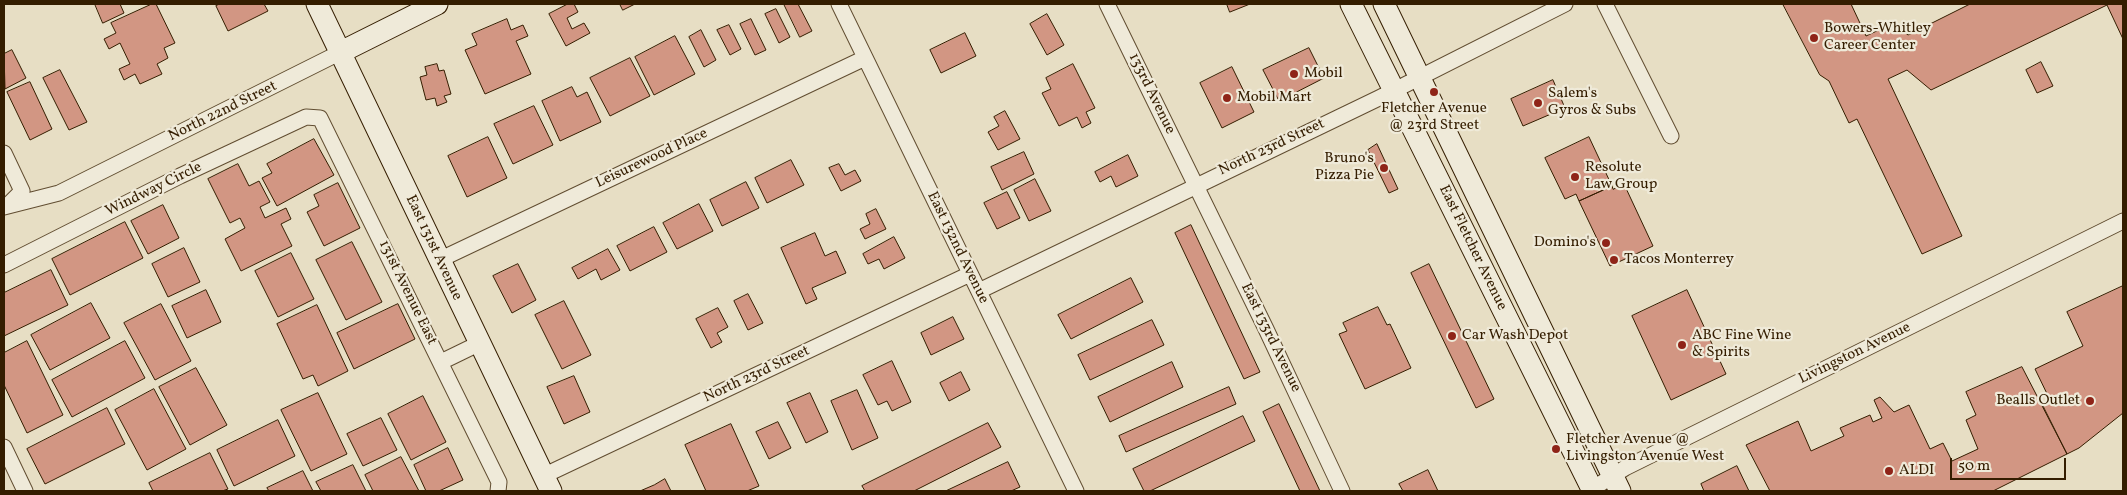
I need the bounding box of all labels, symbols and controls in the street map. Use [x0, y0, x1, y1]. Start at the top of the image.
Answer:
place label: Bowers-Whitley Career Center [1824, 20, 1931, 55]
marker: Bowers-Whitley Career Center [1808, 32, 1820, 44]
street label: 133rd Avenue [1124, 51, 1178, 137]
place label: Mobil [1304, 65, 1343, 83]
marker: Mobil [1288, 68, 1300, 80]
street label: North 22nd Street [166, 78, 280, 146]
place label: Salem's Gyros & Subs [1548, 85, 1636, 120]
marker: Fletcher Avenue @ 23rd Street [1428, 86, 1440, 98]
place label: Mobil Mart [1237, 89, 1312, 107]
marker: Mobil Mart [1221, 92, 1233, 104]
marker: Salem's Gyros & Subs [1532, 97, 1544, 109]
place label: Fletcher Avenue @ 23rd Street [1381, 100, 1487, 135]
street label: North 23rd Street [1216, 116, 1328, 180]
street label: Leisurewood Place [593, 125, 711, 193]
place label: Bruno's Pizza Pie [1315, 150, 1374, 185]
street label: Windway Circle [103, 159, 205, 221]
place label: Resolute Law Group [1585, 159, 1657, 194]
marker: Bruno's Pizza Pie [1378, 162, 1390, 174]
marker: Resolute Law Group [1569, 171, 1581, 183]
street label: East Fletcher Avenue [1434, 182, 1510, 314]
street label: East 132nd Avenue [922, 189, 992, 307]
street label: East 131st Avenue [401, 192, 465, 304]
place label: Domino's [1534, 234, 1596, 252]
marker: Domino's [1600, 237, 1612, 249]
street label: 131st Avenue East [374, 238, 440, 348]
place label: Tacos Monterrey [1624, 251, 1734, 269]
marker: Tacos Monterrey [1608, 254, 1620, 266]
street label: East 133rd Avenue [1236, 281, 1304, 395]
street label: Livingston Avenue [1796, 319, 1914, 389]
place label: Car Wash Depot [1462, 327, 1568, 345]
place label: ABC Fine Wine & Spirits [1692, 327, 1791, 362]
marker: Car Wash Depot [1446, 330, 1458, 342]
marker: ABC Fine Wine & Spirits [1676, 339, 1688, 351]
street label: North 23rd Street [701, 343, 813, 407]
place label: Bealls Outlet [1996, 392, 2080, 410]
marker: Bealls Outlet [2084, 395, 2096, 407]
place label: Fletcher Avenue @ Livingston Avenue West [1566, 431, 1724, 466]
marker: Fletcher Avenue @ Livingston Avenue West [1550, 443, 1562, 455]
scale bar [1952, 448, 2068, 480]
text: 50 m [1958, 456, 1990, 477]
place label: ALDI [1899, 462, 1934, 480]
marker: ALDI [1883, 465, 1895, 477]

